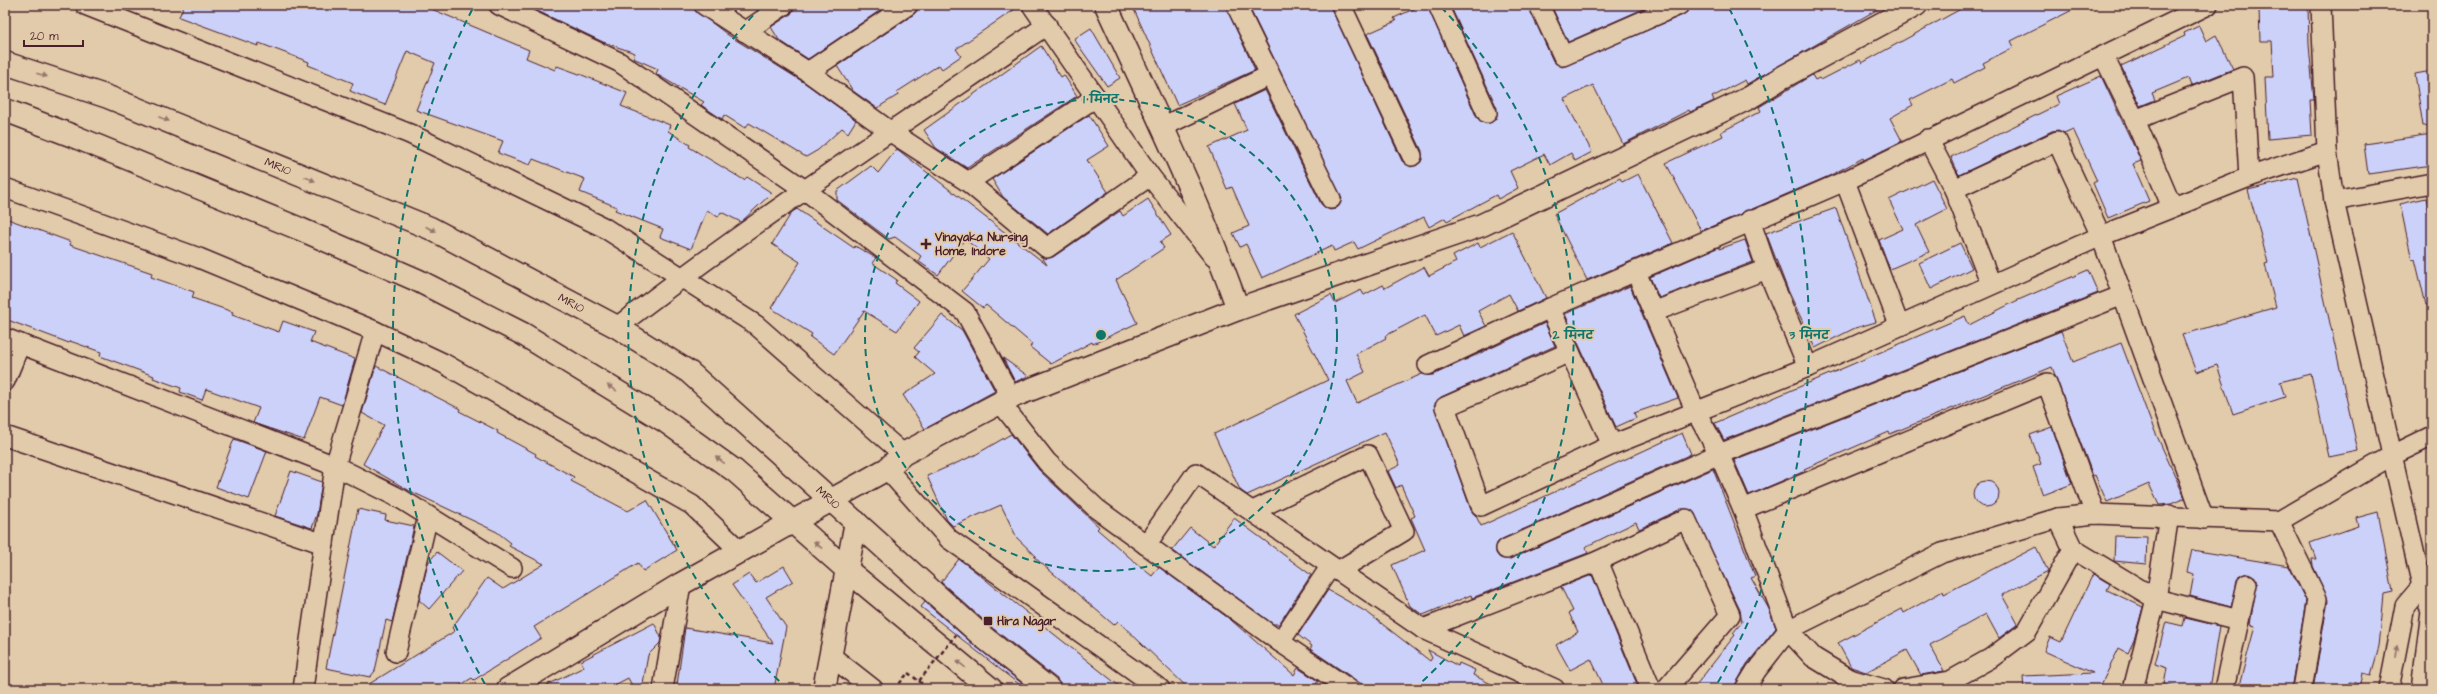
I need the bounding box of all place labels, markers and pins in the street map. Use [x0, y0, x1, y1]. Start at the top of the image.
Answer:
place label: Vinayaka Nursing Home, Indore [934, 229, 1028, 260]
marker: Vinayaka Nursing Home, Indore [920, 238, 932, 250]
centre of rings [1094, 328, 1108, 342]
place label: Hira Nagar [997, 613, 1057, 632]
marker: Hira Nagar [982, 615, 994, 627]

